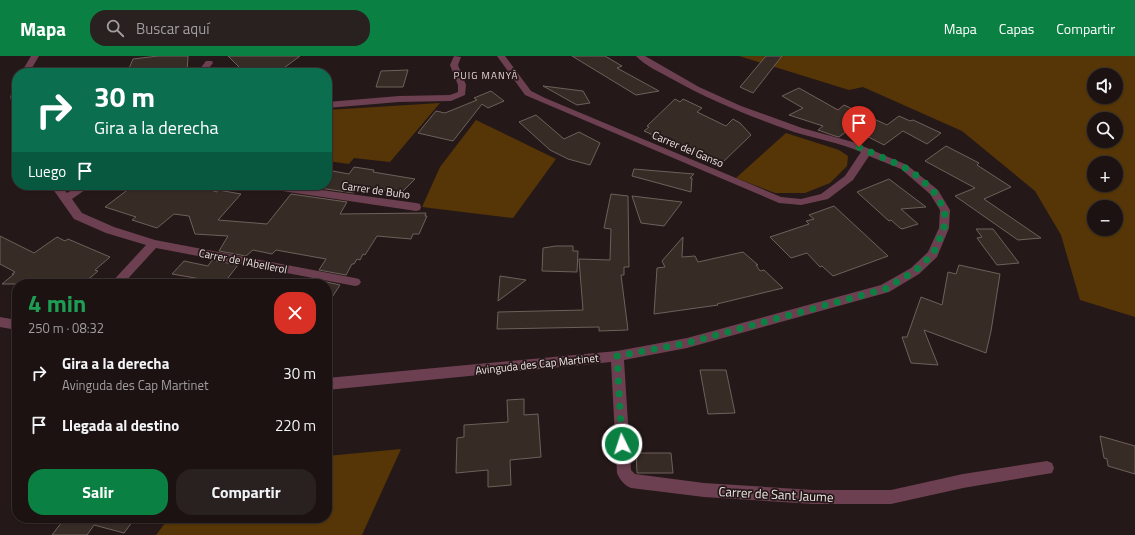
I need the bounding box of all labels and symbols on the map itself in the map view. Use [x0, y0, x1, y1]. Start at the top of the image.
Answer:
district label: PUIG MANYÀ [453, 68, 519, 83]
pin [842, 106, 876, 147]
street label: Carrer del Ganso [650, 127, 726, 171]
street label: Carrer de Buho [341, 177, 411, 203]
street label: Carrer de l'Abellerol [198, 245, 288, 277]
street label: Avinguda des Cap Martinet [475, 350, 600, 378]
position arrow [601, 423, 643, 465]
street label: Carrer de Sant Jaume [718, 481, 834, 507]

